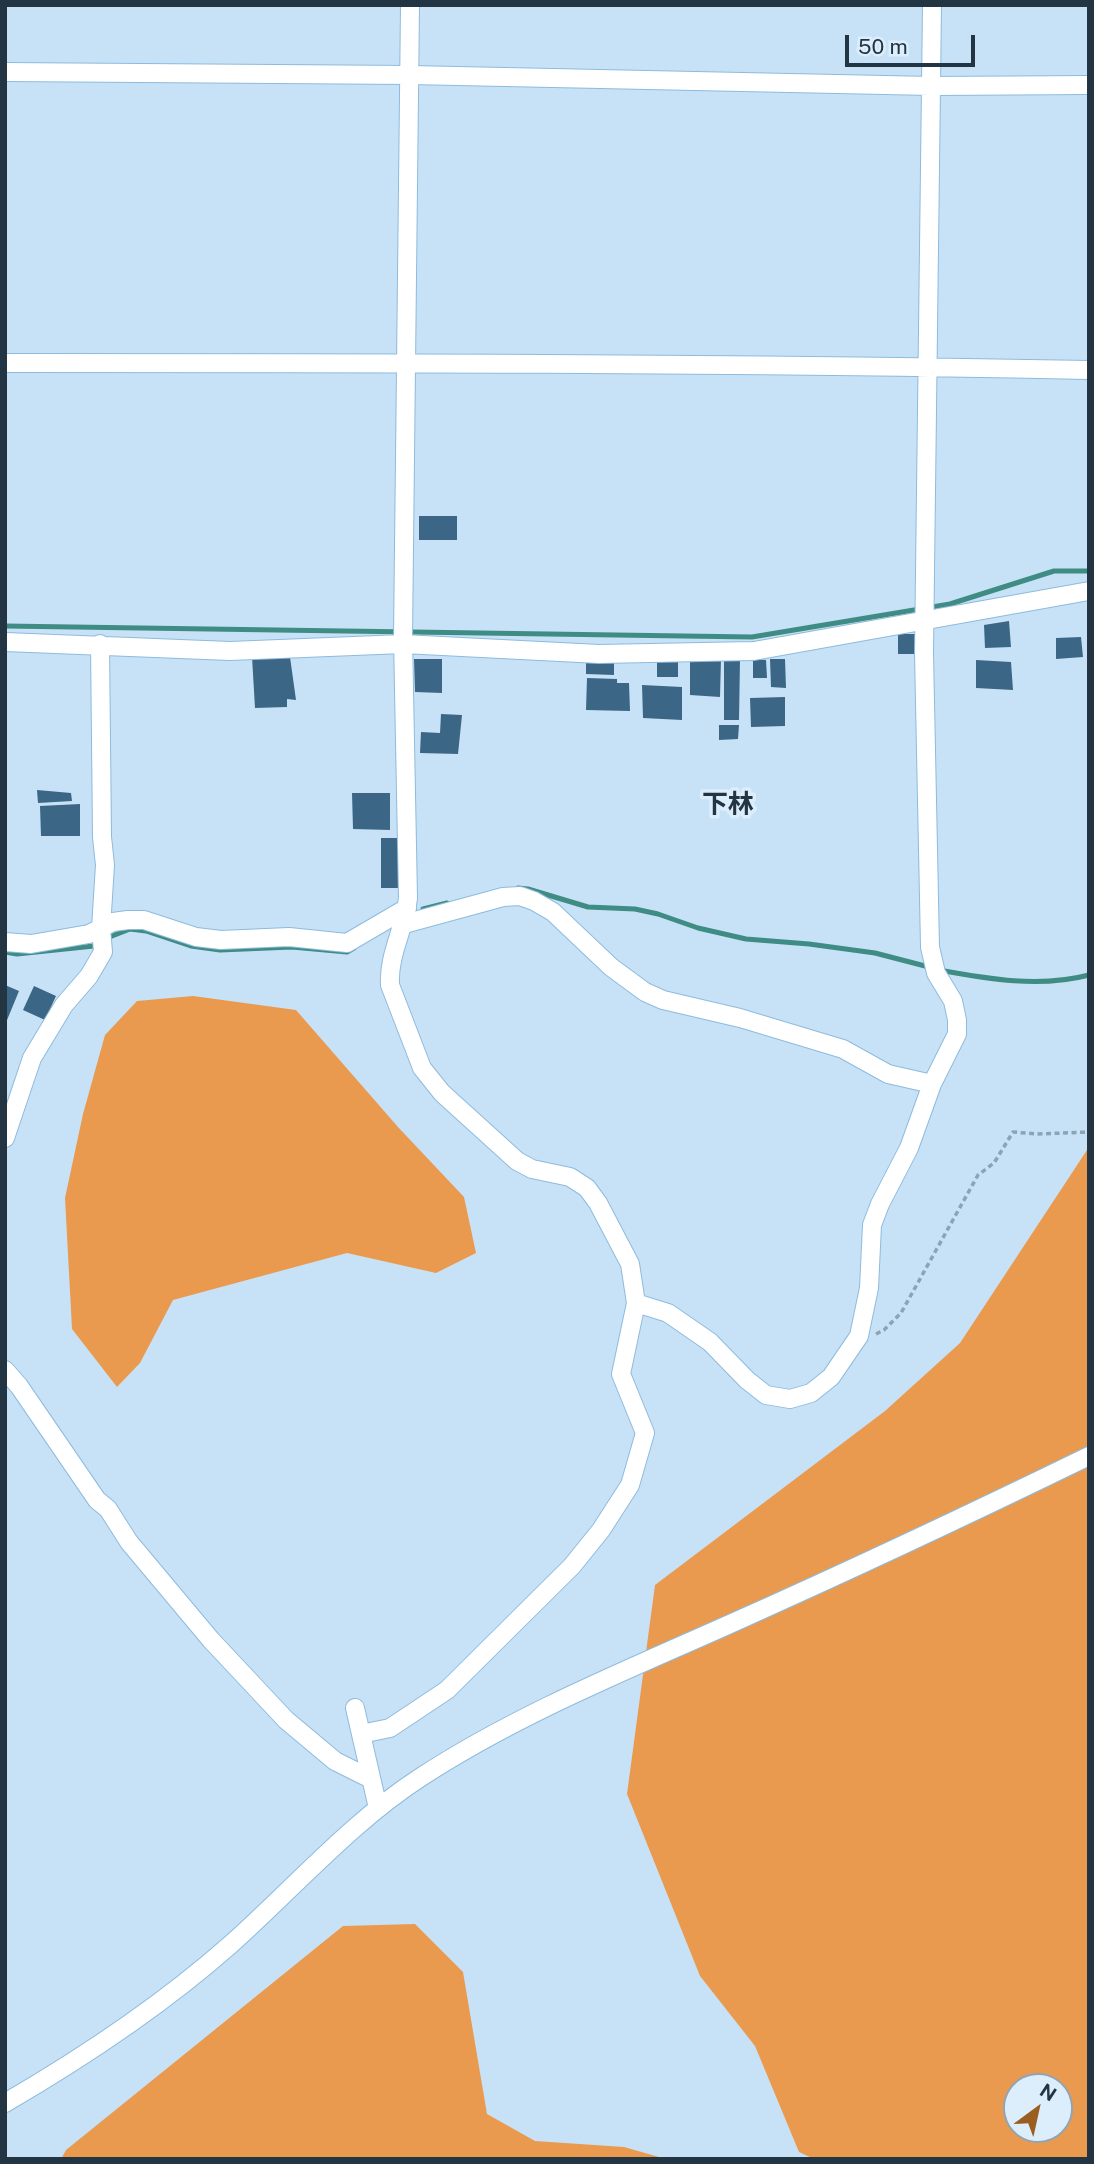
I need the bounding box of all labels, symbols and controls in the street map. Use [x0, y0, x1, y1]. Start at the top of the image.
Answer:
scale bar [849, 21, 978, 65]
text: 50 m [858, 34, 908, 59]
district label: 下林 [702, 789, 754, 821]
north arrow [1003, 2073, 1073, 2143]
text: N [1036, 2079, 1061, 2105]

